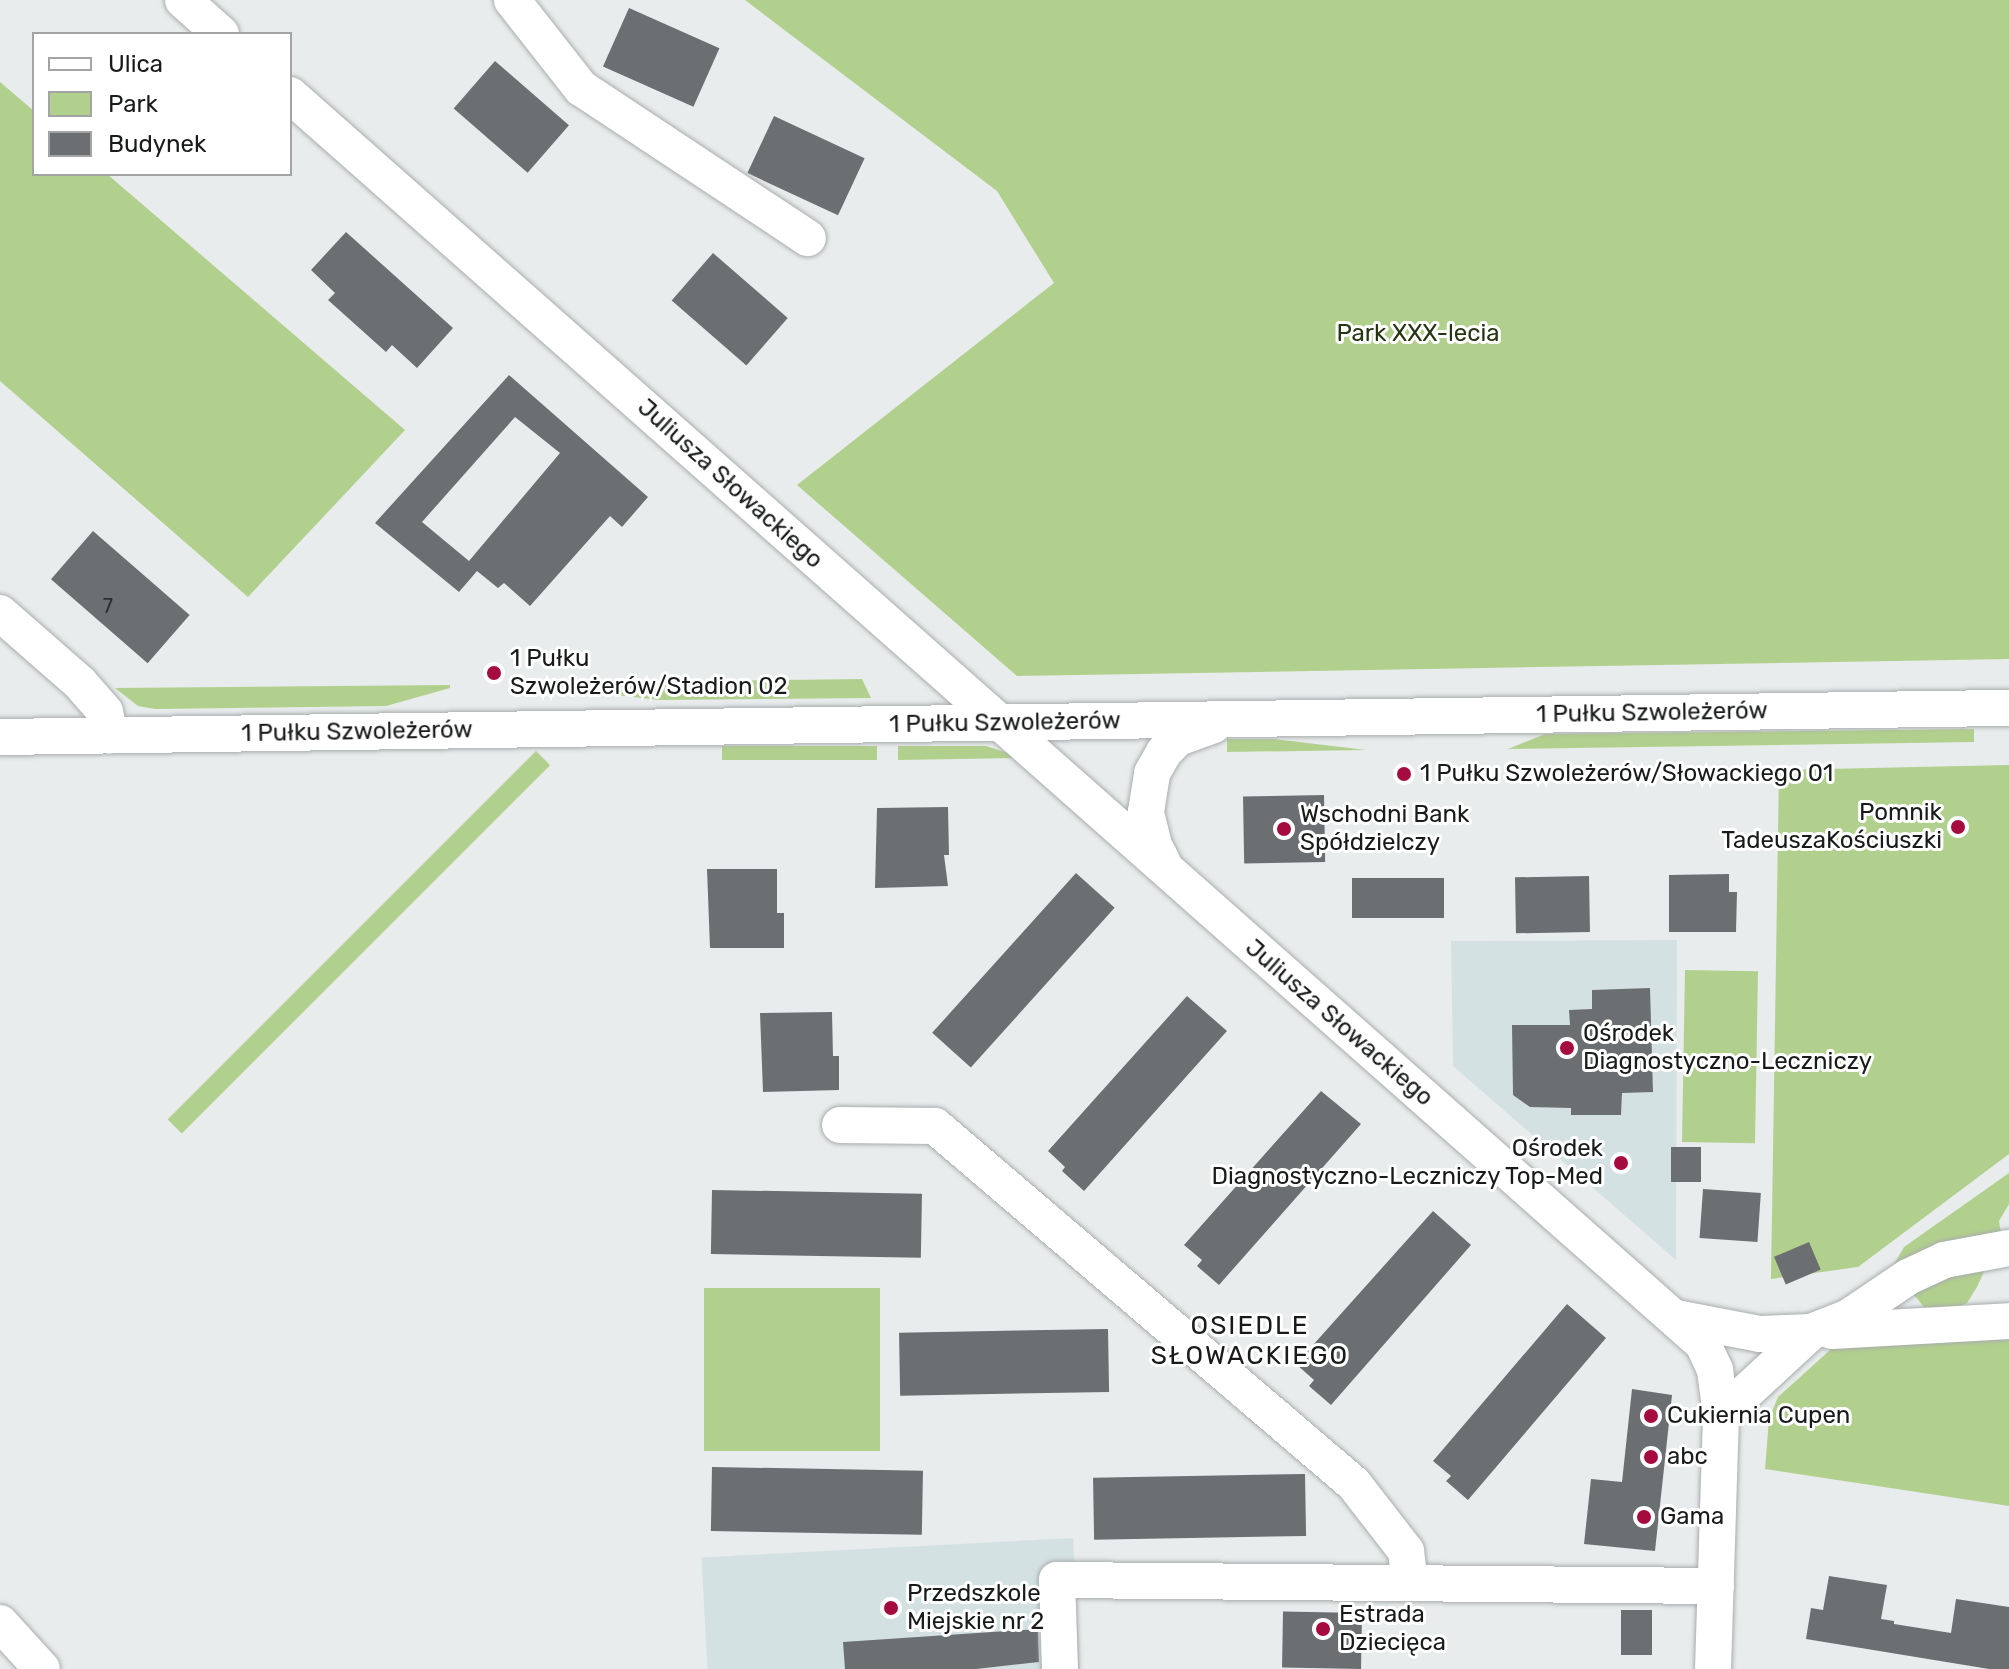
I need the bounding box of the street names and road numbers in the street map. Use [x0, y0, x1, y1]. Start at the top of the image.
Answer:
street label: Juliusza Słowackiego [631, 393, 829, 575]
street label: 1 Pułku Szwoleżerów [1536, 697, 1768, 729]
street label: 1 Pułku Szwoleżerów [889, 707, 1121, 739]
street label: 1 Pułku Szwoleżerów [241, 716, 473, 748]
street label: Juliusza Słowackiego [1239, 934, 1439, 1112]

